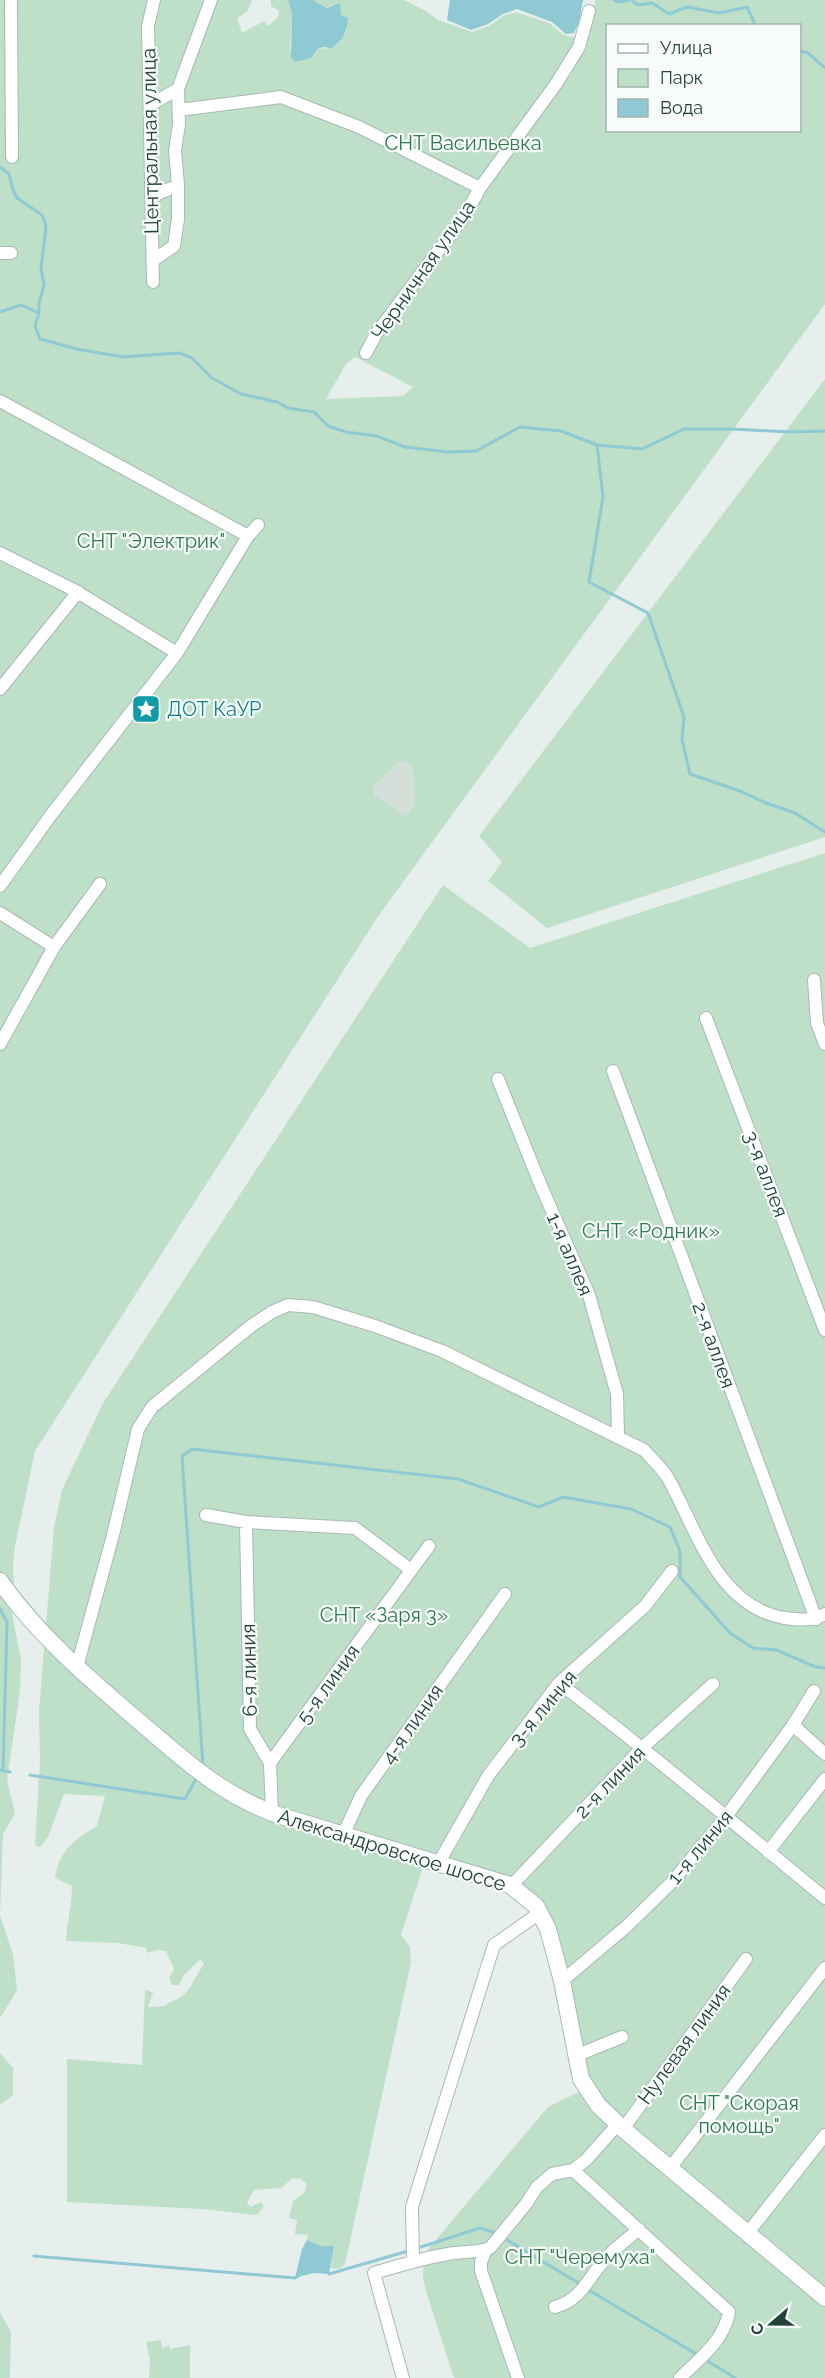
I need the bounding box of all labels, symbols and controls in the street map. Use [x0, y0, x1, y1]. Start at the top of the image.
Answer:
legend [606, 24, 801, 132]
text: Улица [660, 37, 712, 58]
street label: Центральная улица [136, 48, 164, 234]
text: Парк [660, 67, 703, 88]
text: Вода [660, 97, 703, 118]
park label: СНТ Васильевка [384, 131, 542, 155]
street label: Черничная улица [366, 196, 480, 344]
park label: СНТ "Электрик" [77, 529, 225, 553]
place icon: ДОТ КаУР [130, 693, 162, 725]
place label: ДОТ КаУР [167, 697, 262, 721]
street label: 3-я аллея [739, 1128, 793, 1220]
street label: 1-я аллея [542, 1209, 598, 1299]
park label: СНТ «Родник» [582, 1219, 720, 1243]
street label: 2-я аллея [687, 1299, 741, 1391]
park label: СНТ «Заря 3» [320, 1603, 448, 1627]
street label: 6-я линия [236, 1623, 262, 1717]
street label: 5-я линия [291, 1640, 365, 1728]
street label: 3-я линия [504, 1665, 582, 1751]
street label: 4-я линия [376, 1679, 448, 1769]
street label: 2-я линия [570, 1741, 650, 1823]
street label: Александровское шоссе [275, 1804, 509, 1896]
street label: 1-я линия [662, 1805, 738, 1889]
street label: Нулевая линия [632, 1979, 736, 2109]
park label: СНТ "Скорая помощь" [679, 2091, 799, 2138]
park label: СНТ "Черемуха" [505, 2245, 655, 2269]
north arrow [741, 2294, 801, 2354]
text: С [747, 2321, 768, 2337]

